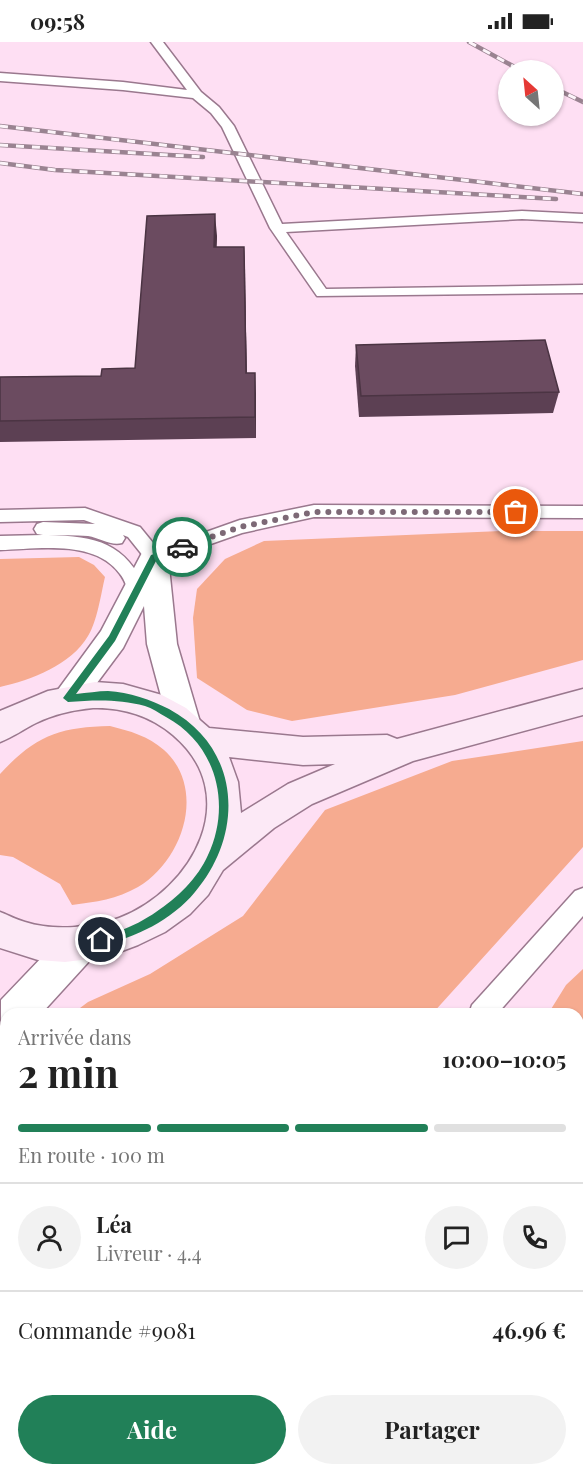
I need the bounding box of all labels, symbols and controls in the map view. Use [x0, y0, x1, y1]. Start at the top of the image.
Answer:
text: 09:58 [30, 6, 85, 36]
north arrow [498, 60, 564, 126]
map controls [498, 60, 564, 126]
pin [490, 486, 541, 537]
icon: bag [499, 495, 532, 528]
courier [152, 517, 212, 577]
icon: car [166, 531, 199, 564]
pin [75, 914, 126, 965]
icon: home [84, 923, 117, 956]
text: Arrivée dans [18, 1023, 132, 1050]
text: 10:00–10:05 [442, 1044, 566, 1074]
text: 2 min [18, 1046, 119, 1098]
text: En route · 100 m [18, 1141, 165, 1168]
button: person [18, 1206, 81, 1269]
button: chat [425, 1206, 488, 1269]
button: phone [503, 1206, 566, 1269]
text: Léa [96, 1209, 132, 1239]
text: Livreur · 4.4 [96, 1239, 202, 1266]
text: Commande #9081 [18, 1315, 196, 1345]
text: 46.96 € [493, 1315, 566, 1345]
button: Aide [18, 1395, 286, 1464]
button: Partager [298, 1395, 566, 1464]

